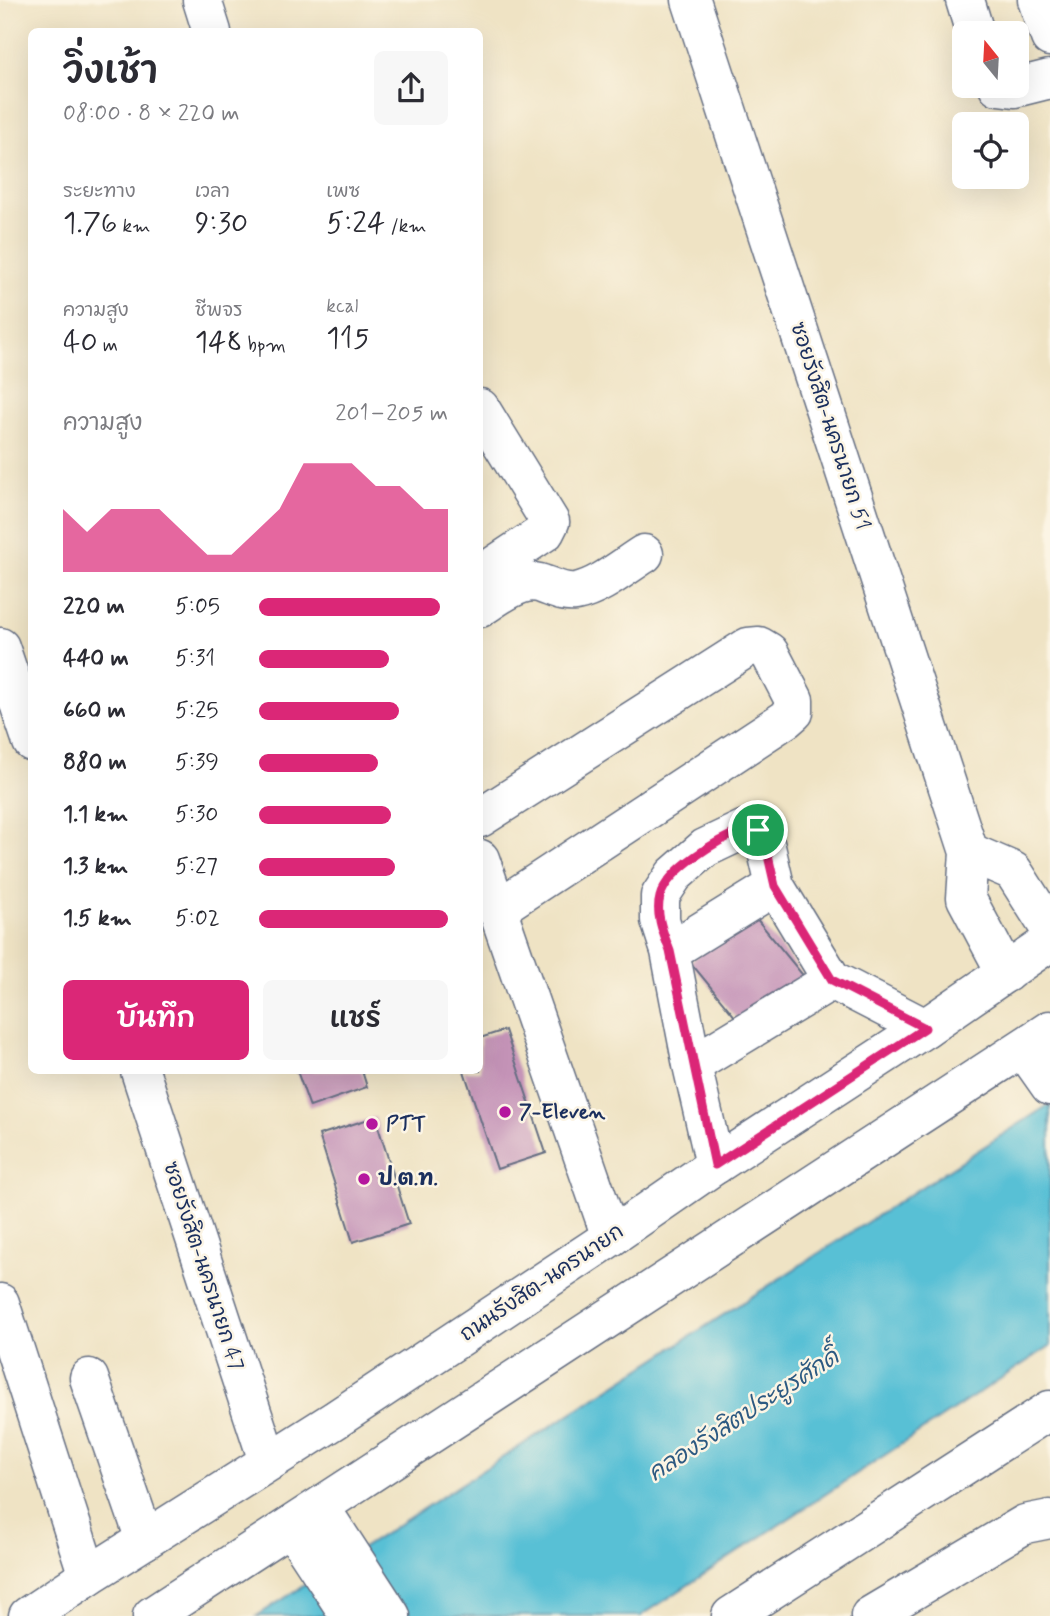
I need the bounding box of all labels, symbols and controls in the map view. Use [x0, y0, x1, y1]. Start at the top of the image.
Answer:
north arrow [952, 21, 1029, 98]
map controls [952, 21, 1029, 189]
text: วิ่งเช้า [63, 48, 158, 97]
button: share [374, 51, 448, 125]
text: 08:00 · 8 × 220 m [63, 99, 240, 129]
button: locate [952, 112, 1029, 189]
text: ระยะทาง [63, 179, 136, 204]
text: เวลา [195, 179, 230, 204]
text: เพซ [326, 179, 360, 204]
text: 1.76 [63, 204, 117, 243]
text: 9:30 [195, 204, 248, 243]
text: 5:24 [326, 204, 385, 243]
text: km [117, 214, 150, 239]
text: /km [385, 214, 426, 239]
text: kcal [326, 294, 358, 319]
text: ความสูง [63, 298, 129, 323]
text: ชีพจร [195, 298, 243, 323]
text: 115 [326, 319, 369, 358]
street label: ซอยรังสิต-นครนายก 51 [783, 319, 877, 533]
text: 40 [63, 323, 98, 362]
text: 148 [195, 323, 242, 362]
text: m [98, 333, 118, 358]
text: bpm [242, 333, 286, 358]
text: 201–205 m [335, 399, 448, 429]
text: ความสูง [63, 409, 142, 439]
text: 220 m [63, 592, 125, 622]
text: 5:05 [175, 592, 220, 622]
text: 440 m [63, 644, 129, 674]
text: 5:31 [175, 644, 215, 674]
text: 660 m [63, 696, 126, 726]
text: 5:25 [175, 696, 218, 726]
text: 880 m [63, 748, 127, 778]
text: 5:39 [175, 748, 219, 778]
text: 1.1 km [63, 800, 128, 830]
text: 5:30 [175, 800, 219, 830]
pin [728, 800, 788, 860]
icon: arrive [739, 811, 777, 849]
text: 1.3 km [63, 852, 128, 882]
text: 5:27 [175, 852, 218, 882]
text: 1.5 km [63, 904, 132, 934]
text: 5:02 [175, 904, 220, 934]
button: บันทึก [63, 980, 249, 1060]
button: แชร์ [263, 980, 448, 1060]
place label: 7-Eleven [519, 1098, 606, 1126]
marker: 7-Eleven [497, 1104, 513, 1120]
place label: PTT [386, 1110, 426, 1138]
marker: PTT [364, 1116, 380, 1132]
street label: ซอยรังสิต-นครนายก 47 [156, 1158, 250, 1374]
place label: ป.ต.ท. [378, 1165, 438, 1193]
marker: ป.ต.ท. [356, 1171, 372, 1187]
street label: ถนนรังสิต-นครนายก [455, 1218, 629, 1348]
water label: คลองรังสิตประยูรศักดิ์ [639, 1334, 851, 1489]

